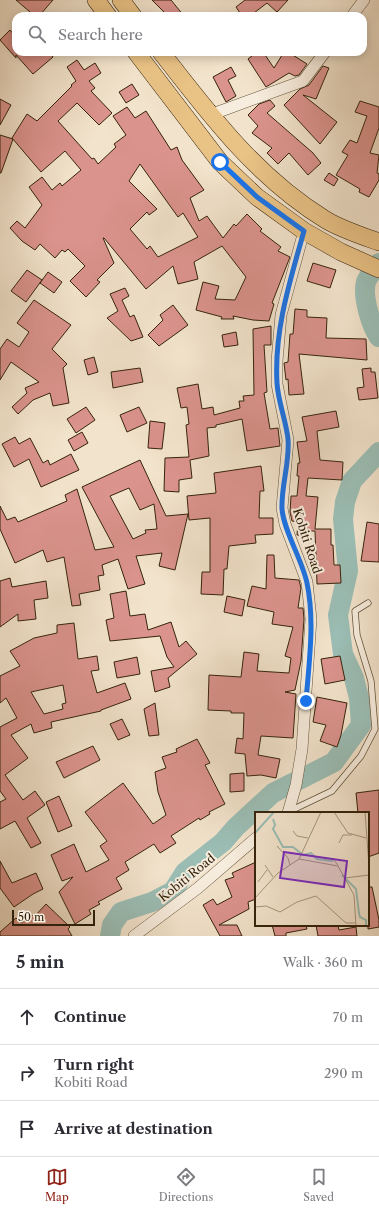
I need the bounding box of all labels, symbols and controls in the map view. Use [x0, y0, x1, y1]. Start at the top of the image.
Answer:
search box [12, 12, 367, 56]
icon: search [26, 23, 48, 45]
text: Search here [58, 25, 143, 44]
route start [211, 153, 229, 171]
street label: Kobiti Road [290, 506, 325, 576]
route end [297, 692, 315, 710]
inset map [255, 812, 369, 926]
street label: Kobiti Road [156, 850, 218, 905]
scale bar [12, 908, 95, 927]
text: 50 m [18, 910, 44, 924]
text: 5 min [16, 952, 64, 972]
text: Walk · 360 m [283, 954, 363, 970]
icon: ahead [16, 1006, 38, 1028]
text: Continue [54, 1007, 126, 1026]
text: 70 m [333, 1009, 363, 1025]
text: Turn right [54, 1055, 134, 1074]
icon: right [16, 1062, 38, 1084]
text: 290 m [324, 1065, 363, 1081]
text: Kobiti Road [54, 1074, 128, 1090]
icon: arrive [16, 1118, 38, 1140]
text: Arrive at destination [54, 1119, 213, 1138]
tab: Map [45, 1166, 69, 1204]
tab: Directions [159, 1166, 213, 1204]
tab: Saved [303, 1166, 334, 1204]

